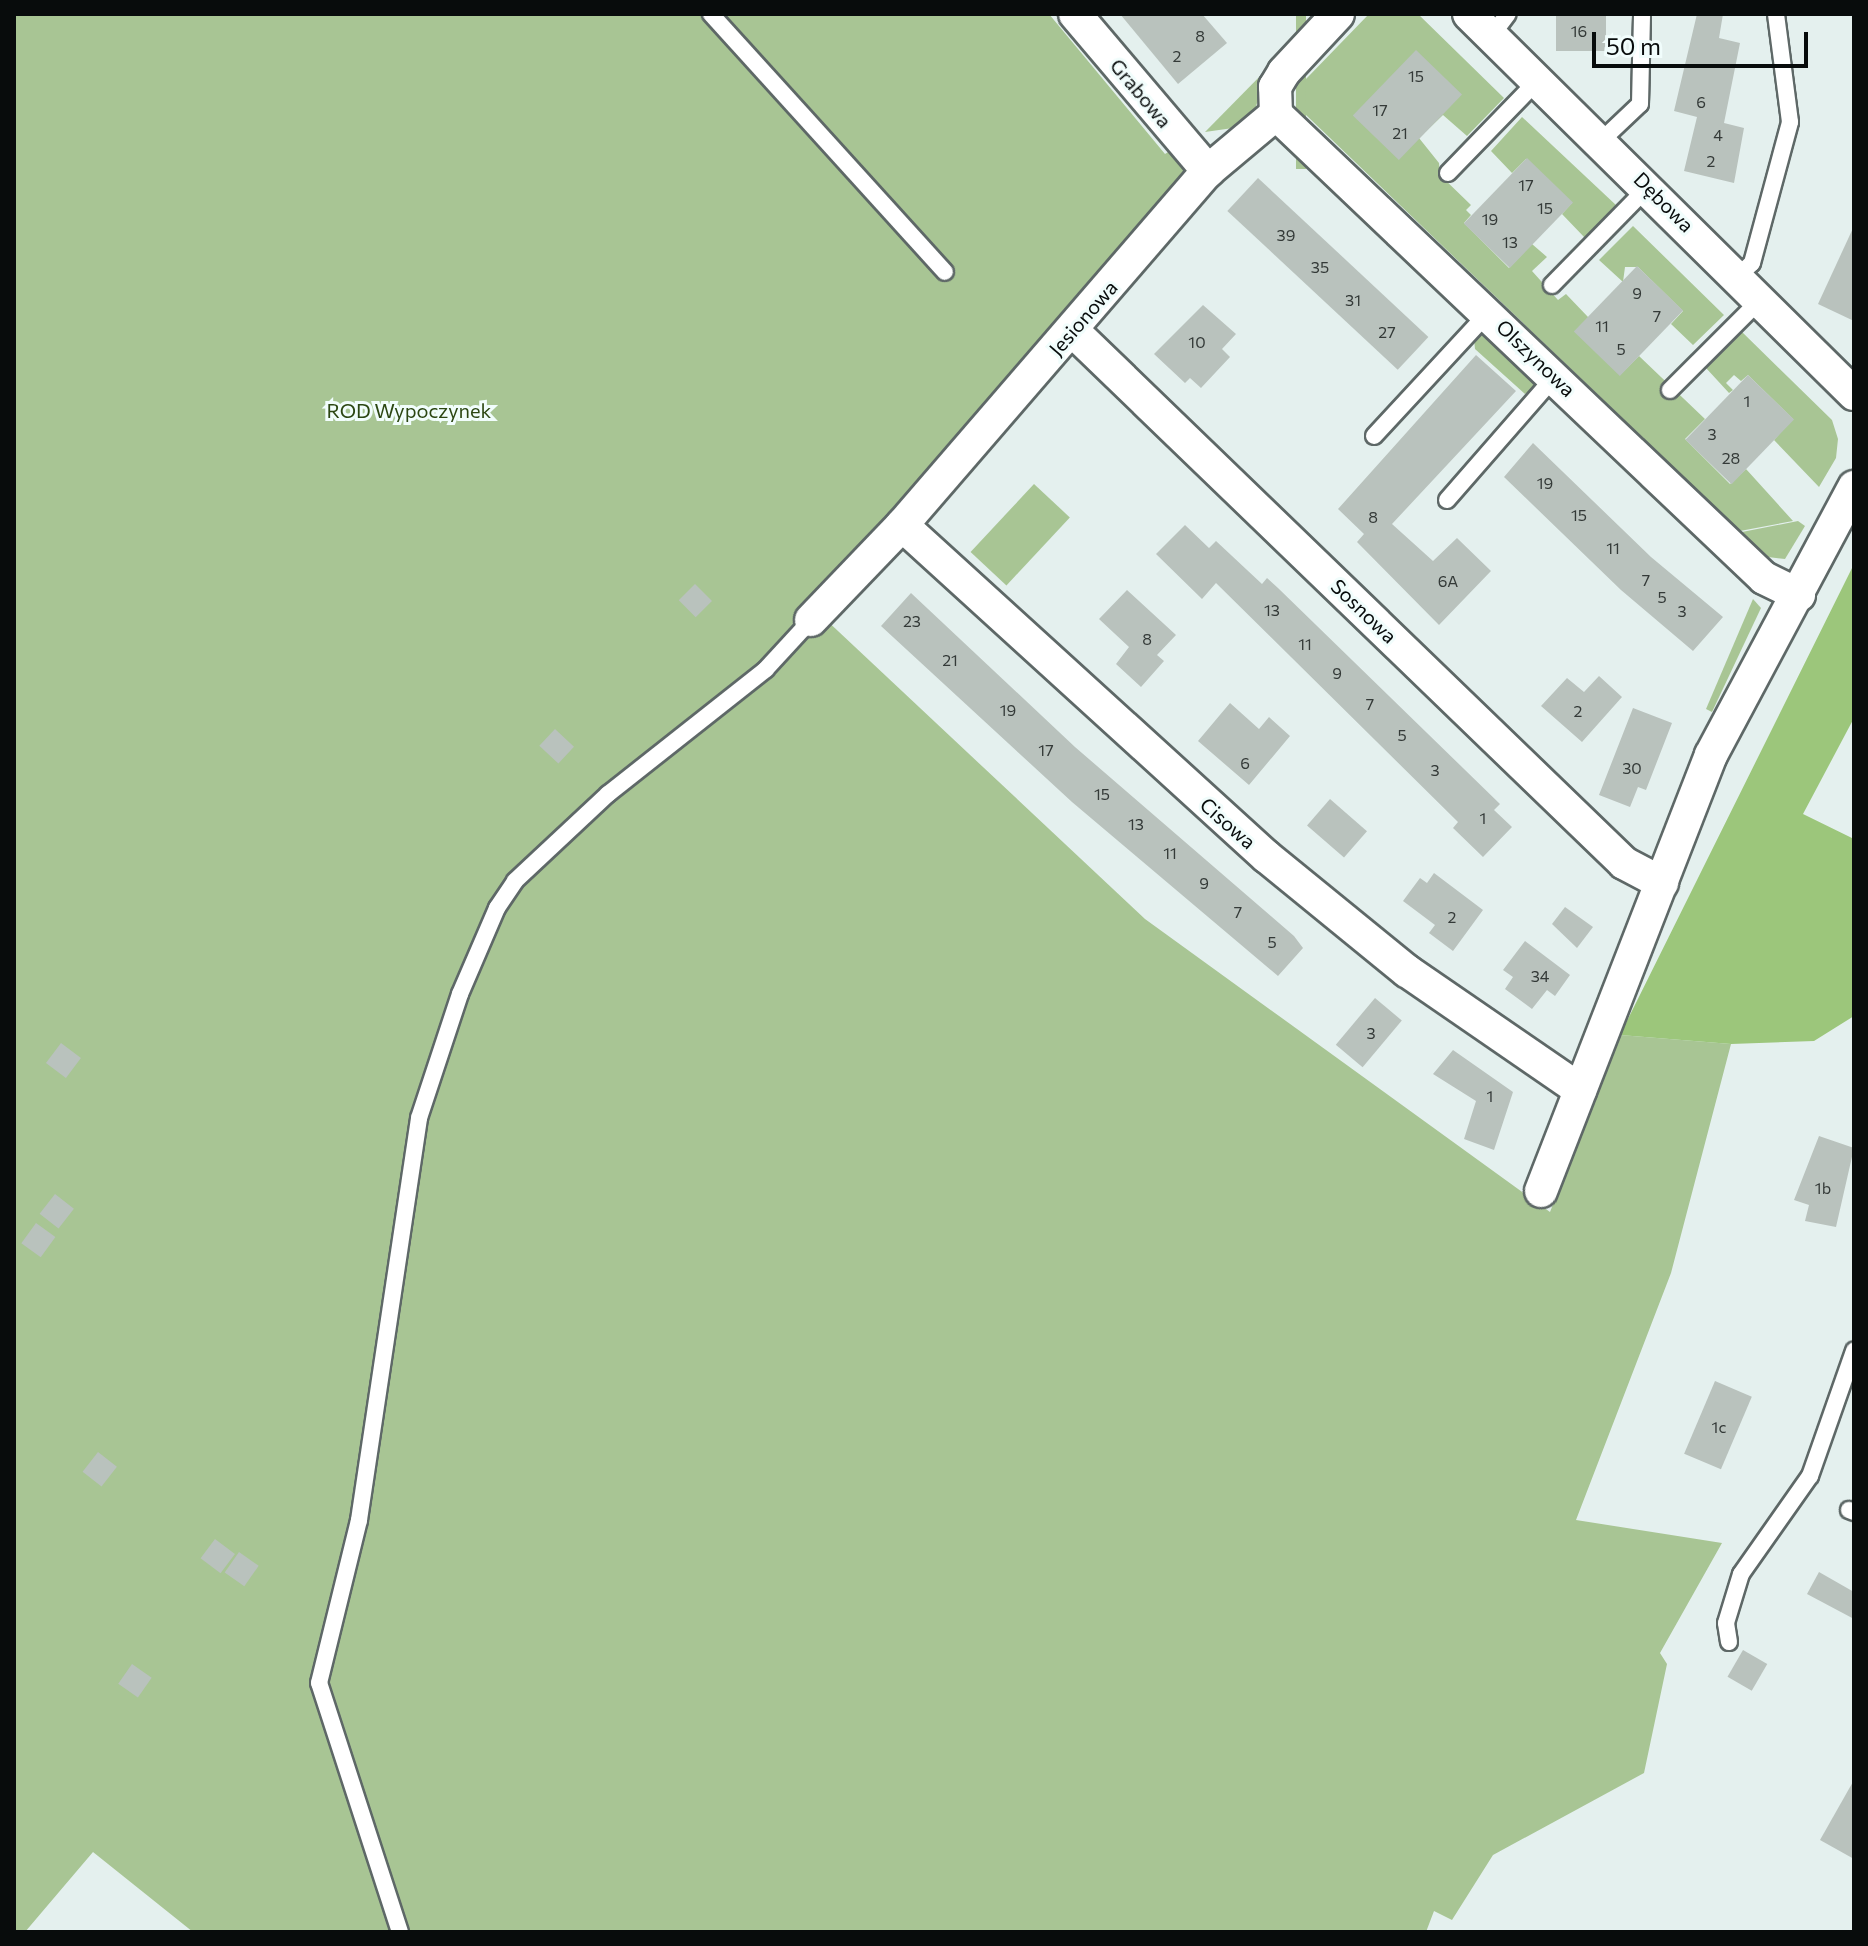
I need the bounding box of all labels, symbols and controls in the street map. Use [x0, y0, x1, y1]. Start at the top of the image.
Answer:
scale bar [1596, 16, 1812, 66]
house number: 16 [1571, 21, 1587, 41]
house number: 8 [1195, 26, 1205, 46]
text: 50 m [1606, 31, 1661, 60]
house number: 2 [1173, 46, 1181, 66]
street label: Grabowa [1105, 54, 1177, 132]
house number: 15 [1408, 66, 1424, 86]
house number: 6 [1696, 92, 1706, 112]
house number: 17 [1372, 100, 1388, 120]
house number: 21 [1392, 123, 1408, 143]
house number: 4 [1713, 125, 1723, 145]
house number: 2 [1707, 151, 1715, 171]
street label: Dębowa [1629, 167, 1699, 237]
house number: 17 [1518, 175, 1534, 195]
house number: 15 [1537, 198, 1553, 218]
house number: 19 [1482, 209, 1498, 229]
house number: 39 [1277, 225, 1295, 245]
house number: 13 [1502, 232, 1518, 252]
house number: 35 [1311, 257, 1329, 277]
street label: Jesionowa [1044, 275, 1122, 361]
house number: 9 [1632, 283, 1642, 303]
house number: 31 [1345, 290, 1361, 310]
house number: 7 [1653, 306, 1661, 326]
street label: Olszynowa [1492, 315, 1580, 401]
house number: 11 [1595, 316, 1609, 336]
house number: 27 [1378, 322, 1396, 342]
house number: 10 [1188, 332, 1206, 352]
house number: 5 [1616, 339, 1626, 359]
house number: 1 [1744, 391, 1750, 411]
park label: ROD Wypoczynek [327, 398, 491, 422]
house number: 3 [1707, 424, 1717, 444]
house number: 28 [1722, 448, 1740, 468]
house number: 19 [1537, 473, 1553, 493]
house number: 15 [1571, 505, 1587, 525]
house number: 8 [1368, 507, 1378, 527]
house number: 11 [1606, 538, 1620, 558]
house number: 7 [1642, 570, 1650, 590]
house number: 6A [1438, 571, 1458, 591]
street label: Sosnowa [1326, 574, 1402, 648]
house number: 5 [1657, 587, 1667, 607]
house number: 13 [1264, 600, 1280, 620]
house number: 3 [1677, 601, 1687, 621]
house number: 23 [903, 611, 921, 631]
house number: 8 [1142, 629, 1152, 649]
house number: 11 [1298, 634, 1312, 654]
house number: 21 [942, 650, 958, 670]
house number: 9 [1332, 663, 1342, 683]
house number: 7 [1366, 694, 1374, 714]
house number: 19 [1000, 700, 1016, 720]
house number: 2 [1574, 701, 1582, 721]
house number: 5 [1397, 725, 1407, 745]
house number: 17 [1038, 740, 1054, 760]
house number: 6 [1240, 753, 1250, 773]
house number: 30 [1622, 758, 1642, 778]
house number: 3 [1430, 760, 1440, 780]
house number: 15 [1094, 784, 1110, 804]
street label: Cisowa [1195, 792, 1261, 854]
house number: 1 [1480, 808, 1486, 828]
house number: 13 [1128, 814, 1144, 834]
house number: 11 [1163, 843, 1177, 863]
house number: 9 [1199, 873, 1209, 893]
house number: 7 [1234, 902, 1242, 922]
house number: 2 [1448, 907, 1456, 927]
house number: 5 [1267, 932, 1277, 952]
house number: 34 [1531, 966, 1549, 986]
house number: 3 [1366, 1023, 1376, 1043]
house number: 1 [1487, 1086, 1493, 1106]
house number: 1b [1815, 1178, 1831, 1198]
house number: 1c [1712, 1417, 1726, 1437]

